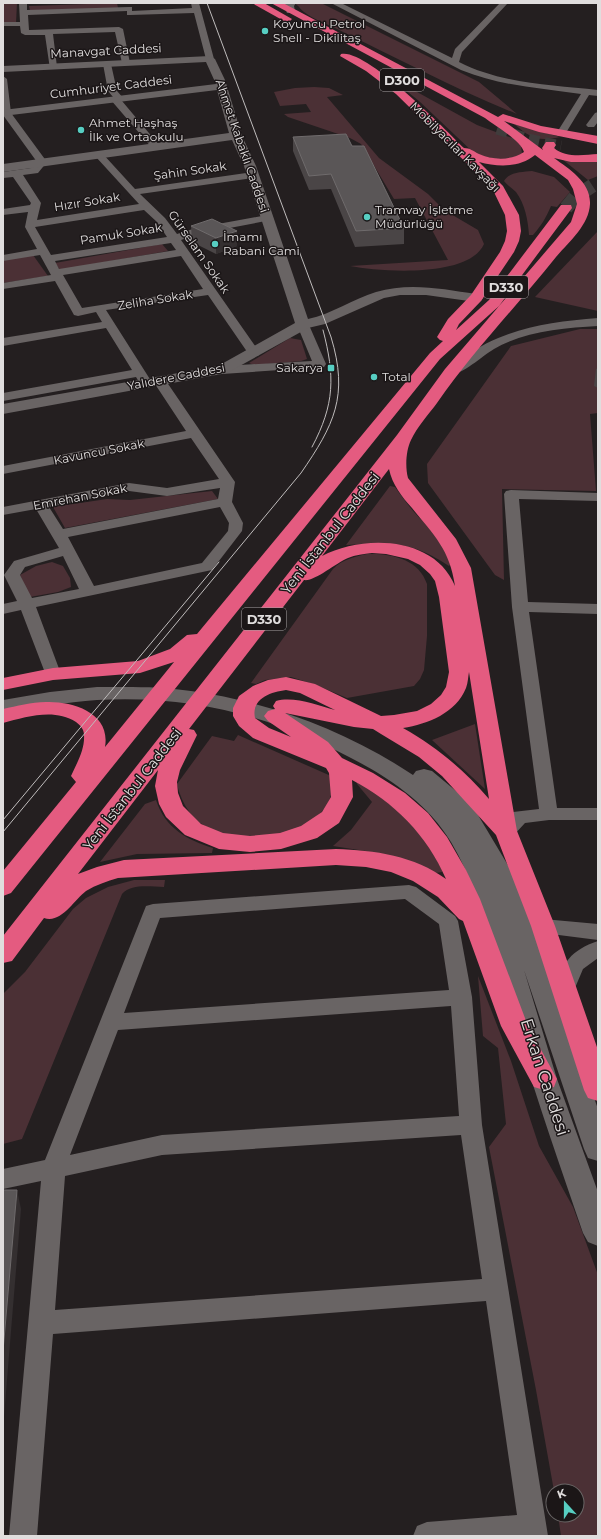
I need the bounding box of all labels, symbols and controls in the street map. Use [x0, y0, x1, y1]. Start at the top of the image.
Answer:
place label: Koyuncu Petrol Shell - Dikilitaş [273, 16, 365, 45]
marker: Koyuncu Petrol Shell - Dikilitaş [260, 26, 270, 36]
street label: Manavgat Caddesi [50, 40, 162, 61]
road number: D300 [380, 69, 424, 91]
street label: Cumhuriyet Caddesi [49, 72, 173, 101]
street label: Ahmet Kabaklı Caddesi [213, 77, 272, 215]
street label: Mobilyacılar Kavşağı [407, 98, 504, 195]
place label: Ahmet Haşhaş İlk ve Ortaokulu [89, 115, 184, 144]
marker: Ahmet Haşhaş İlk ve Ortaokulu [76, 125, 86, 135]
street label: Şahin Sokak [153, 158, 228, 183]
street label: Hızır Sokak [53, 189, 122, 214]
place label: Tramvay İşletme Müdürlüğü [375, 202, 473, 231]
street label: Gürselam Sokak [165, 207, 234, 297]
marker: Tramvay İşletme Müdürlüğü [362, 212, 372, 222]
street label: Pamuk Sokak [79, 219, 164, 247]
place label: İmamı Rabani Cami [223, 229, 300, 258]
marker: İmamı Rabani Cami [210, 239, 220, 249]
road number: D330 [484, 276, 528, 298]
street label: Zeliha Sokak [116, 286, 194, 313]
street label: Yalıdere Caddesi [126, 360, 226, 393]
place label: Sakarya [276, 360, 323, 375]
marker: Sakarya [326, 363, 336, 373]
place label: Total [382, 369, 411, 384]
marker: Total [369, 372, 379, 382]
street label: Kavuncu Sokak [52, 435, 146, 468]
street label: Yeni İstanbul Caddesi [277, 468, 383, 598]
street label: Emrehan Sokak [32, 480, 129, 513]
road number: D330 [242, 608, 286, 630]
street label: Yeni İstanbul Caddesi [79, 724, 185, 854]
street label: Erkan Caddesi [517, 1016, 573, 1138]
north arrow [545, 1483, 585, 1523]
text: K [555, 1485, 569, 1502]

